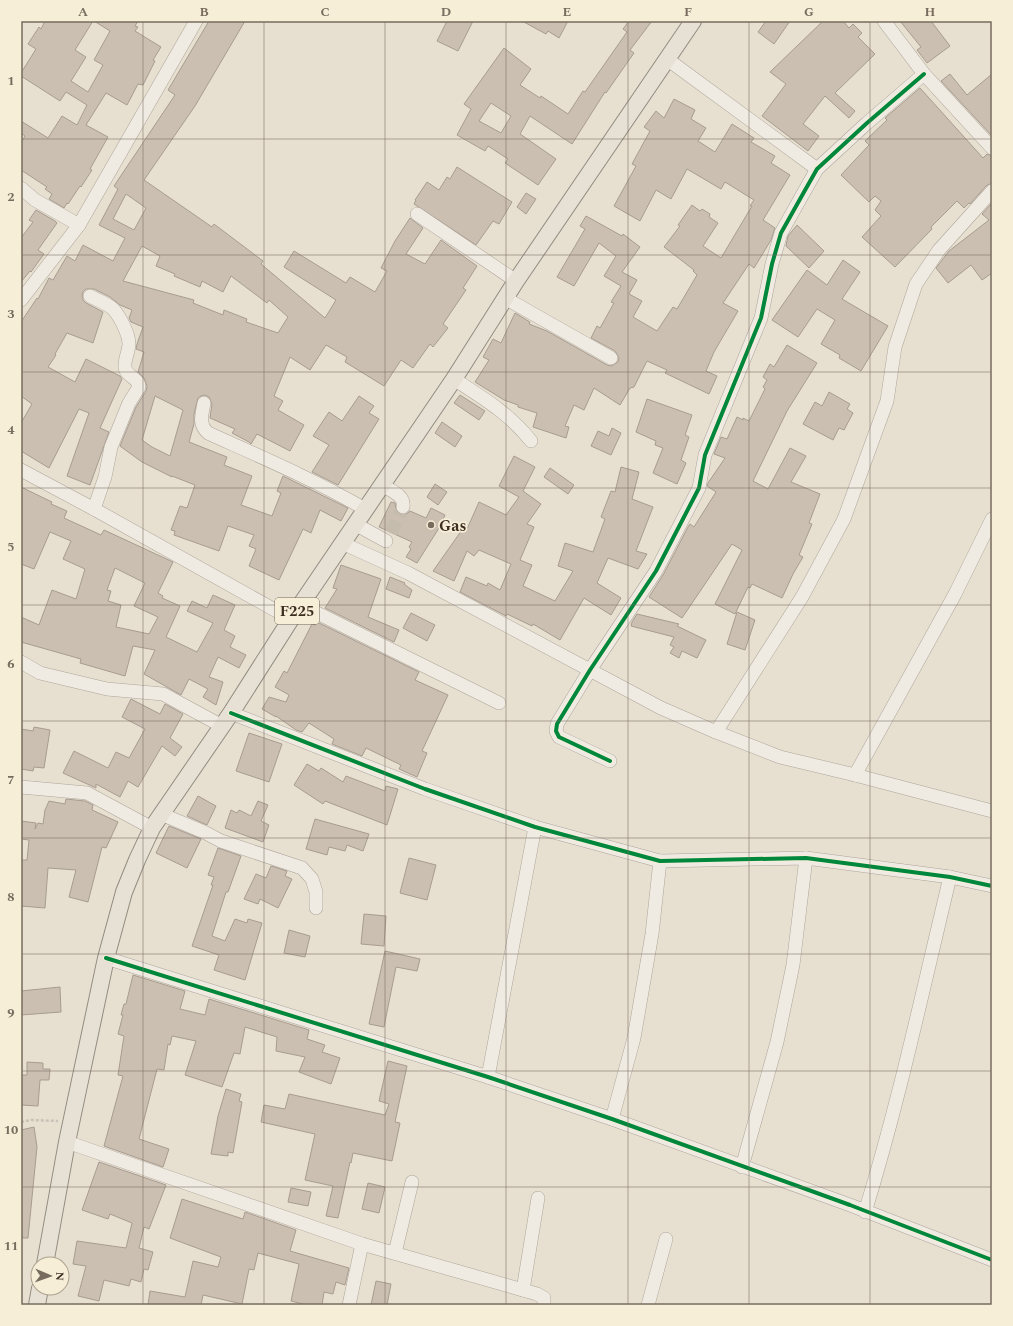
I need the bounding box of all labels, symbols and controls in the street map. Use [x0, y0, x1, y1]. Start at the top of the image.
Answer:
text: A [78, 2, 88, 22]
text: B [199, 2, 209, 22]
text: C [320, 2, 330, 22]
text: D [441, 2, 451, 22]
text: E [563, 2, 572, 22]
text: F [684, 2, 692, 22]
text: G [804, 2, 814, 22]
text: H [925, 2, 936, 22]
text: 1 [7, 71, 15, 91]
text: 2 [7, 187, 15, 207]
text: 3 [7, 304, 15, 324]
text: 4 [7, 420, 15, 440]
place label: Gas [439, 514, 466, 538]
marker: Gas [426, 520, 436, 530]
text: 5 [7, 537, 15, 557]
road number: F225 [275, 598, 319, 624]
text: 6 [7, 654, 15, 674]
text: 7 [7, 770, 15, 790]
text: 8 [7, 887, 15, 907]
text: 9 [7, 1003, 15, 1023]
text: 10 [4, 1120, 18, 1140]
text: 11 [4, 1236, 18, 1256]
north arrow [30, 1256, 70, 1296]
text: N [51, 1272, 68, 1281]

